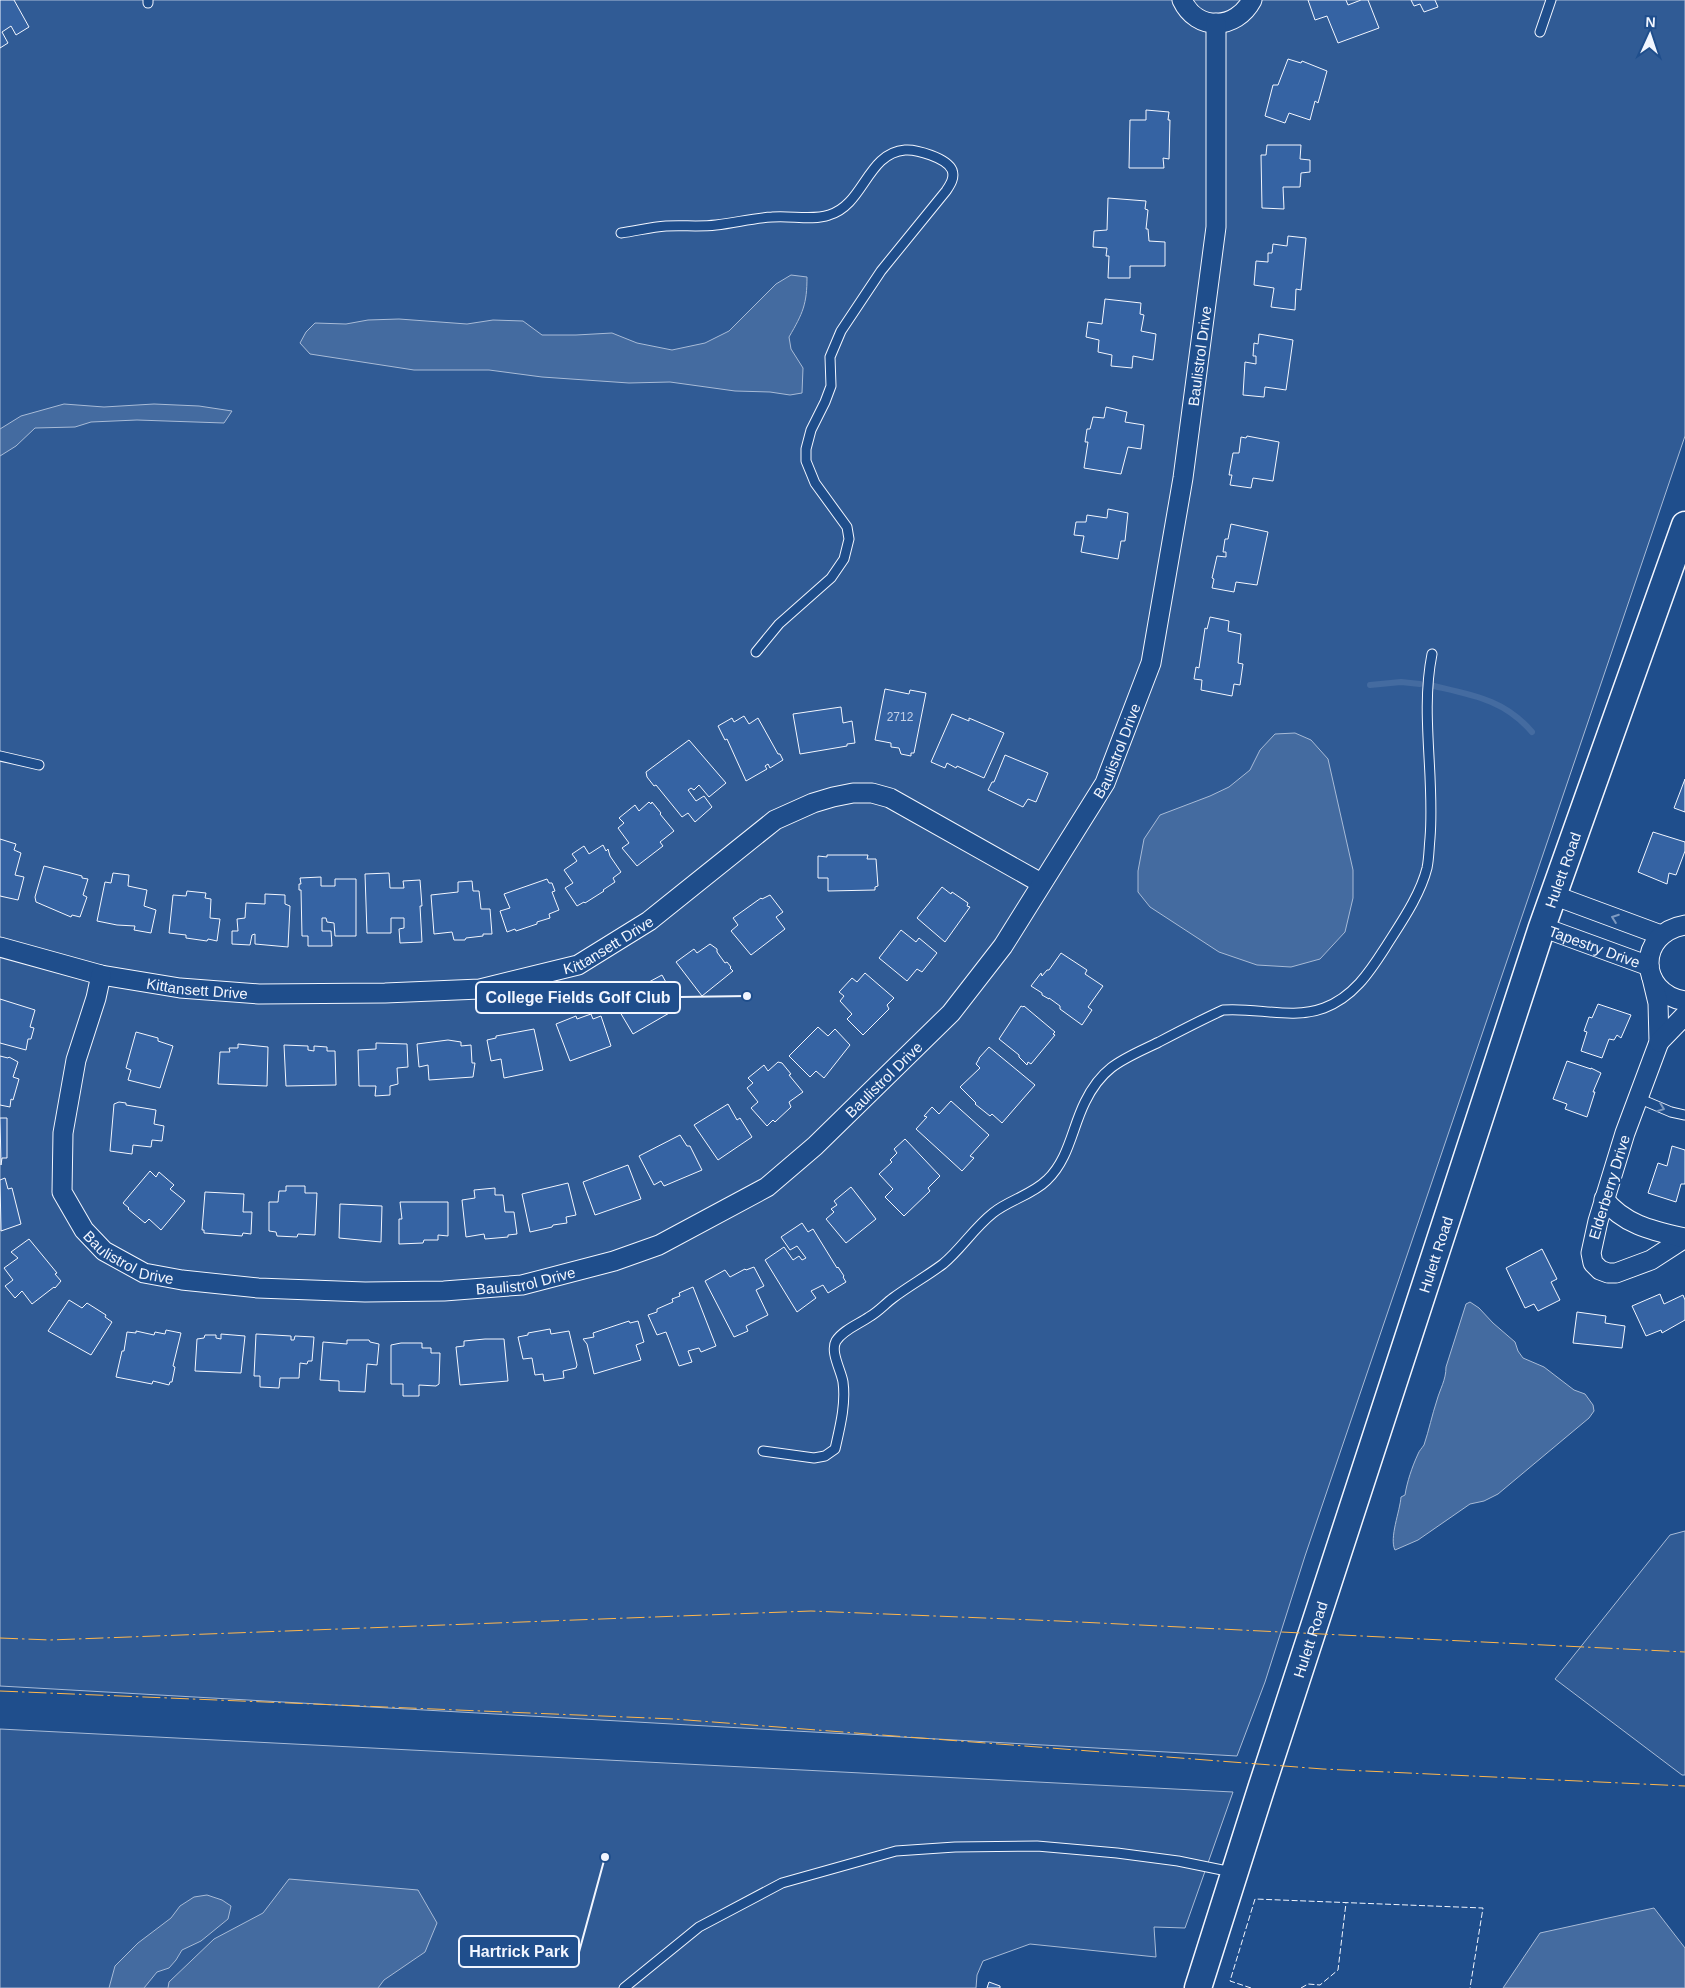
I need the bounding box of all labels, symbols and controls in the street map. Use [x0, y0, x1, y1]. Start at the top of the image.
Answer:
north arrow [1625, 10, 1675, 60]
text: N [1645, 14, 1656, 30]
street label: Baulistrol Drive [1184, 305, 1214, 407]
street label: Baulistrol Drive [1089, 701, 1143, 801]
house number: 2712 [887, 710, 914, 724]
street label: Hulett Road [1541, 830, 1584, 910]
street label: Kittansett Drive [561, 912, 656, 977]
one-way arrow [1611, 914, 1620, 924]
street label: Tapestry Drive [1547, 922, 1643, 971]
street label: Kittansett Drive [145, 974, 248, 1002]
callout: College Fields Golf Club [476, 982, 680, 1013]
text: College Fields Golf Club [486, 989, 671, 1006]
street label: Baulistrol Drive [841, 1038, 925, 1120]
one-way arrow [1656, 1102, 1665, 1112]
street label: Elderberry Drive [1585, 1133, 1633, 1241]
street label: Hulett Road [1415, 1214, 1456, 1295]
street label: Baulistrol Drive [80, 1227, 175, 1287]
street label: Baulistrol Drive [475, 1263, 577, 1297]
street label: Hulett Road [1289, 1599, 1330, 1680]
callout: Hartrick Park [459, 1936, 579, 1967]
text: Hartrick Park [469, 1943, 569, 1960]

